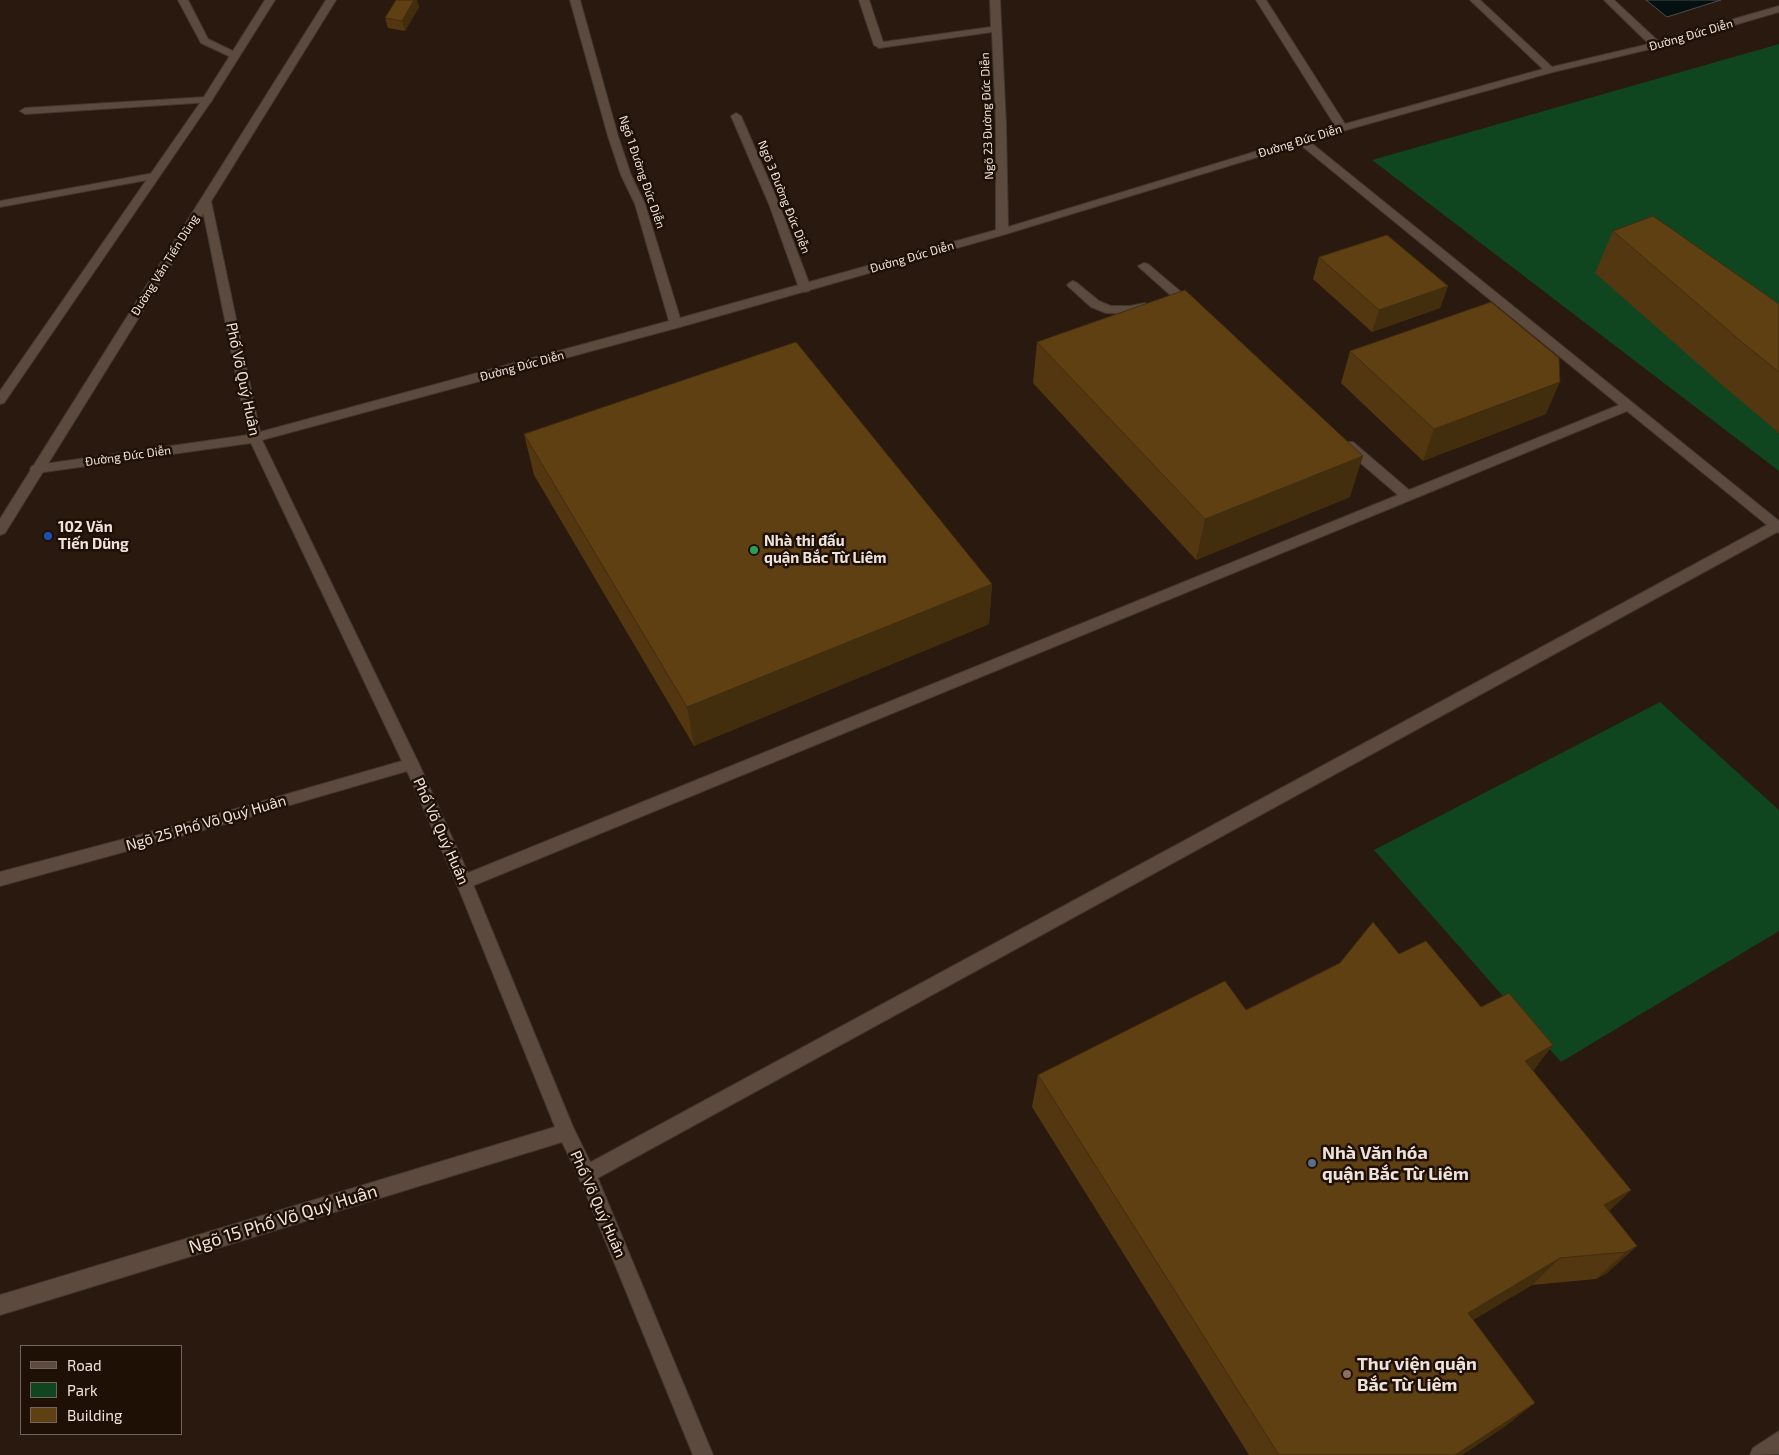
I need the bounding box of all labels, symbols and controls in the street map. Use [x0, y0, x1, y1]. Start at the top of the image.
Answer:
street label: Đường Đức Diễn [1647, 16, 1735, 54]
street label: Ngõ 23 Đường Đức Diễn [978, 52, 996, 180]
street label: Ngõ 1 Đường Đức Diễn [616, 114, 668, 230]
street label: Đường Đức Diễn [1257, 121, 1343, 161]
street label: Ngõ 3 Đường Đức Diễn [755, 138, 813, 256]
street label: Đường Văn Tiến Dũng [128, 212, 202, 318]
street label: Đường Đức Diễn [868, 238, 956, 276]
street label: Phố Võ Quý Huân [222, 321, 264, 437]
street label: Đường Đức Diễn [478, 348, 566, 384]
street label: Đường Đức Diễn [84, 443, 172, 469]
place label: 102 Văn Tiến Dũng [58, 518, 129, 553]
marker: 102 Văn Tiến Dũng [42, 530, 54, 542]
place label: Nhà thi đấu quận Bắc Từ Liêm [764, 532, 886, 567]
marker: Nhà thi đấu quận Bắc Từ Liêm [748, 544, 760, 556]
street label: Phố Võ Quý Huân [409, 775, 473, 887]
street label: Ngõ 25 Phố Võ Quý Huân [124, 791, 288, 855]
place label: Nhà Văn hóa quận Bắc Từ Liêm [1322, 1142, 1469, 1184]
street label: Phố Võ Quý Huân [566, 1148, 630, 1260]
marker: Nhà Văn hóa quận Bắc Từ Liêm [1306, 1157, 1318, 1169]
street label: Ngõ 15 Phố Võ Quý Huân [186, 1180, 380, 1258]
legend [20, 1345, 182, 1435]
place label: Thư viện quận Bắc Từ Liêm [1357, 1353, 1477, 1396]
text: Road [67, 1356, 102, 1374]
marker: Thư viện quận Bắc Từ Liêm [1341, 1368, 1353, 1380]
text: Park [67, 1381, 98, 1399]
text: Building [67, 1406, 122, 1424]

